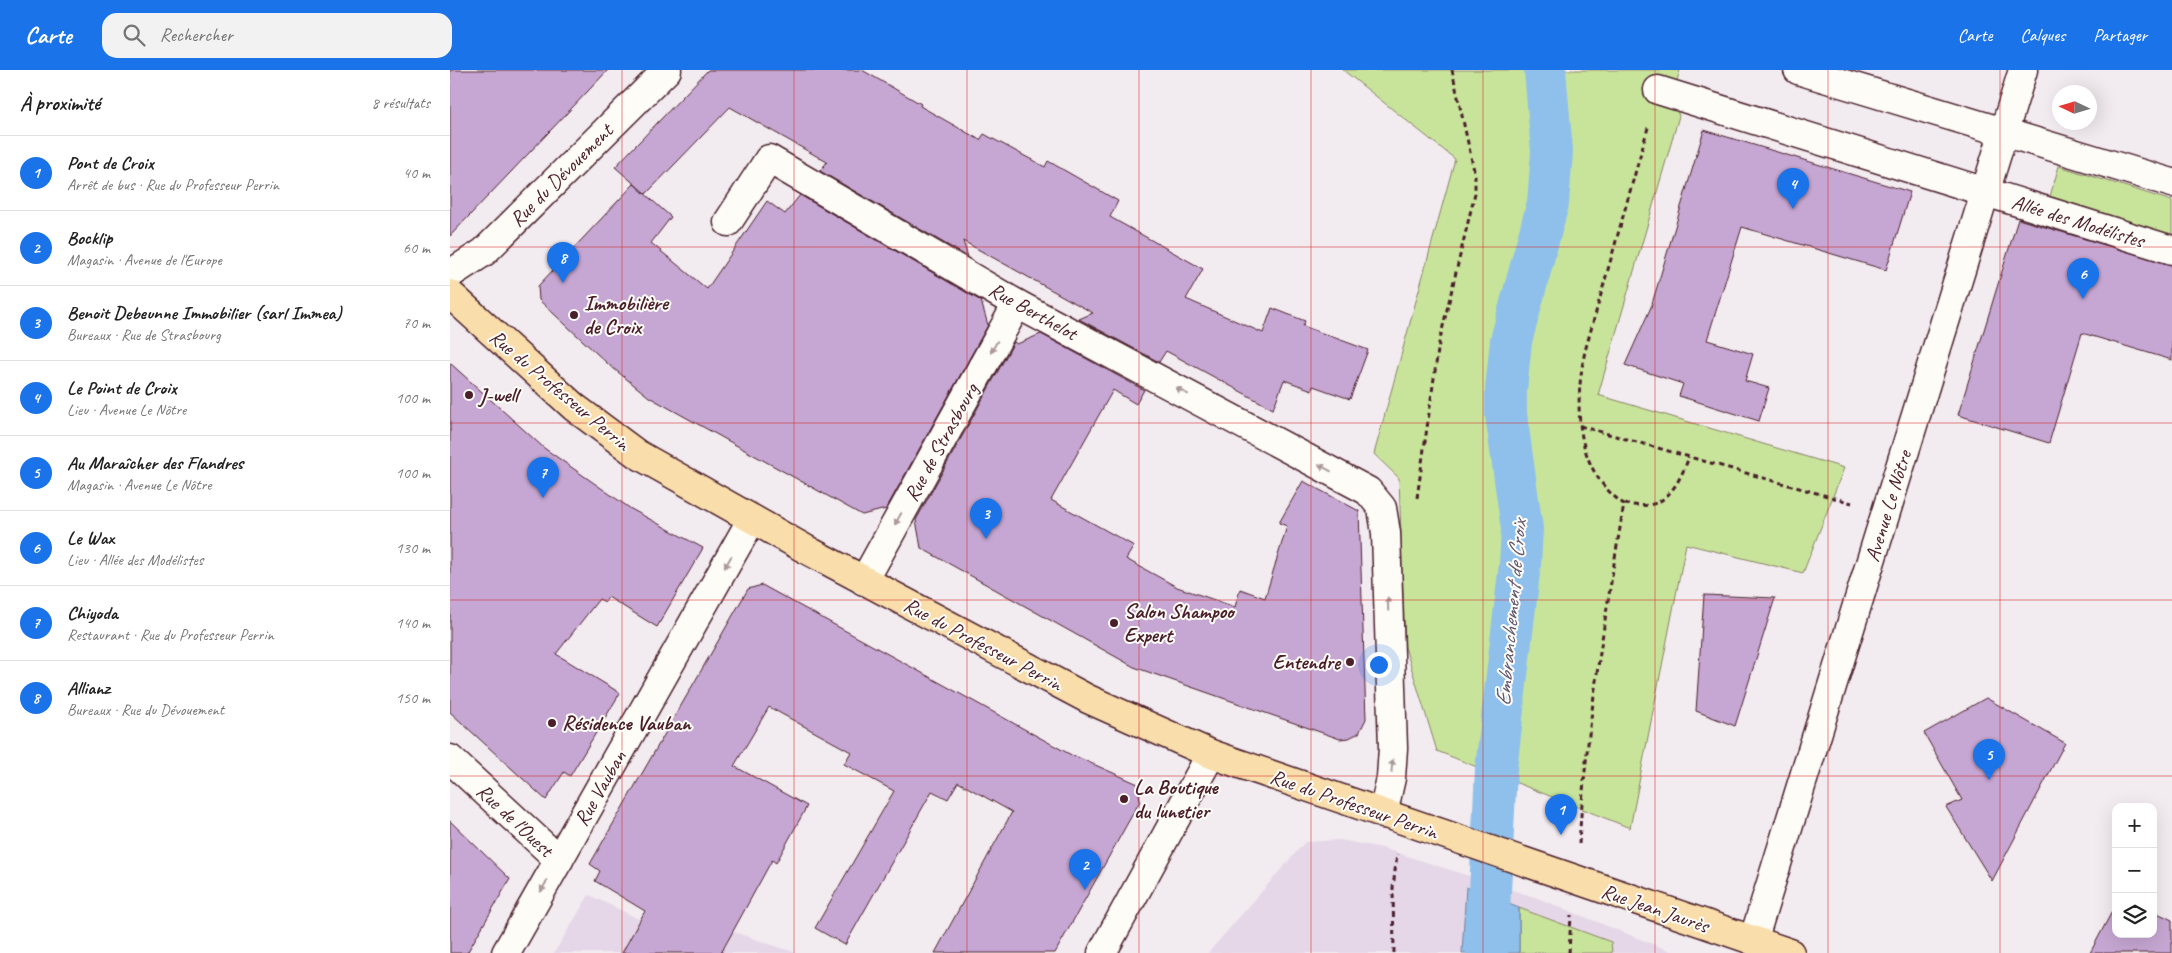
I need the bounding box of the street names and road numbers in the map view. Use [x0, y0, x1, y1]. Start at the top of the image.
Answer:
street label: Rue du Dévouement [504, 116, 620, 232]
street label: Allée des Modélistes [2009, 189, 2149, 254]
street label: Rue Berthelot [984, 276, 1083, 347]
street label: Rue du Professeur Perrin [484, 324, 637, 457]
street label: Rue de Strasbourg [898, 377, 985, 506]
street label: Avenue Le Nôtre [1859, 445, 1918, 565]
street label: Rue du Professeur Perrin [899, 591, 1068, 697]
street label: Rue Vauban [568, 745, 632, 830]
street label: Rue du Professeur Perrin [1267, 763, 1443, 845]
street label: Rue de l'Ouest [471, 778, 560, 864]
street label: Rue Jean Jaurès [1598, 878, 1714, 939]

